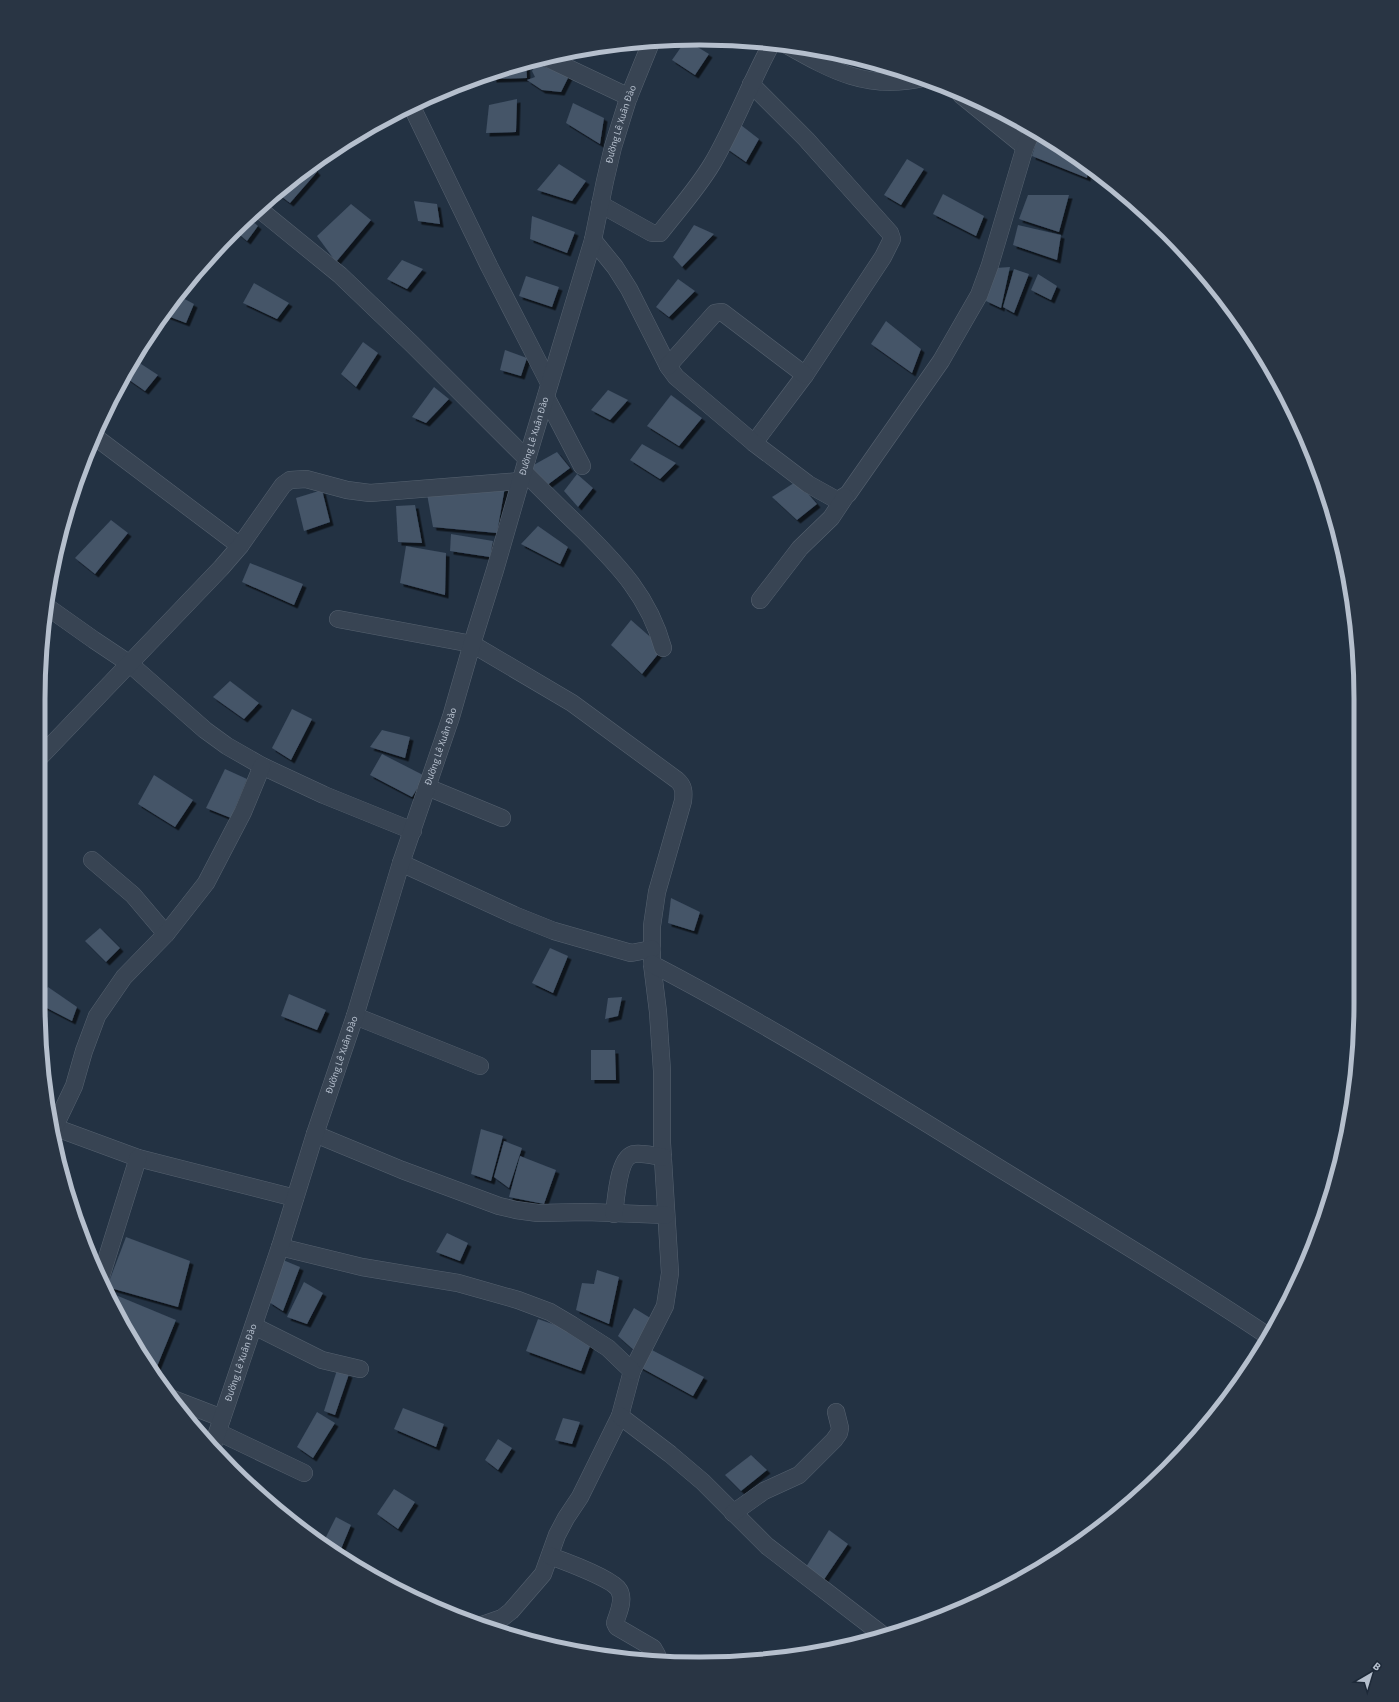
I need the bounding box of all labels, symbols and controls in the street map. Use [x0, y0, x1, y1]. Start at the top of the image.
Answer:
street label: Đường Lê Xuân Đào [602, 83, 640, 165]
street label: Đường Lê Xuân Đào [516, 395, 552, 477]
street label: Đường Lê Xuân Đào [421, 706, 460, 787]
street label: Đường Lê Xuân Đào [322, 1014, 361, 1096]
street label: Đường Lê Xuân Đào [221, 1322, 261, 1404]
north arrow [1351, 1654, 1391, 1694]
text: B [1370, 1659, 1384, 1675]

